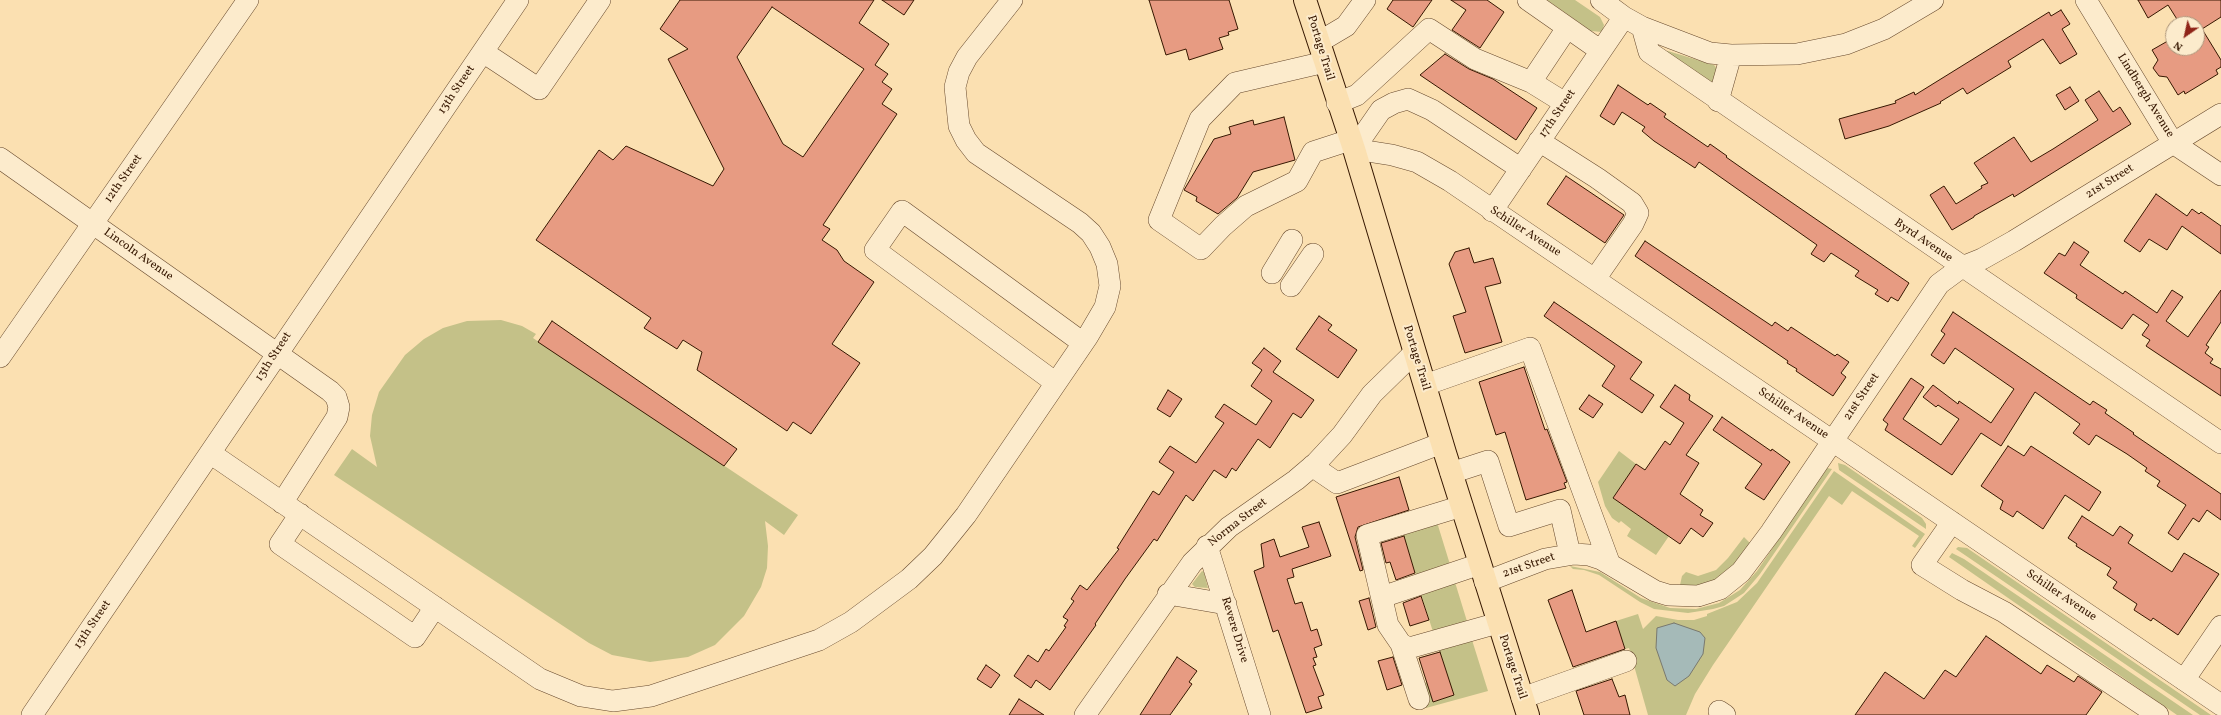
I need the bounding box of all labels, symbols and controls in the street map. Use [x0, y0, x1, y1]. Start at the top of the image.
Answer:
street label: Portage Trail [1303, 14, 1337, 82]
north arrow [2165, 16, 2205, 56]
text: N [2171, 37, 2186, 54]
street label: Lindbergh Avenue [2113, 51, 2177, 141]
street label: 13th Street [435, 63, 479, 117]
street label: 17th Street [1536, 87, 1580, 141]
street label: 12th Street [102, 152, 146, 206]
street label: 21st Street [2083, 162, 2137, 202]
street label: Schiller Avenue [1487, 204, 1563, 260]
street label: Byrd Avenue [1891, 216, 1955, 266]
street label: Lincoln Avenue [100, 226, 176, 284]
street label: Portage Trail [1399, 324, 1433, 392]
street label: 13th Street [253, 330, 295, 384]
street label: 21st Street [1841, 370, 1883, 424]
street label: Schiller Avenue [1755, 385, 1831, 443]
street label: Norma Street [1206, 496, 1270, 550]
street label: 21st Street [1501, 550, 1557, 582]
street label: Schiller Avenue [2023, 567, 2099, 625]
street label: Revere Drive [1217, 595, 1251, 665]
street label: 13th Street [71, 598, 115, 652]
street label: Portage Trail [1495, 633, 1529, 701]

